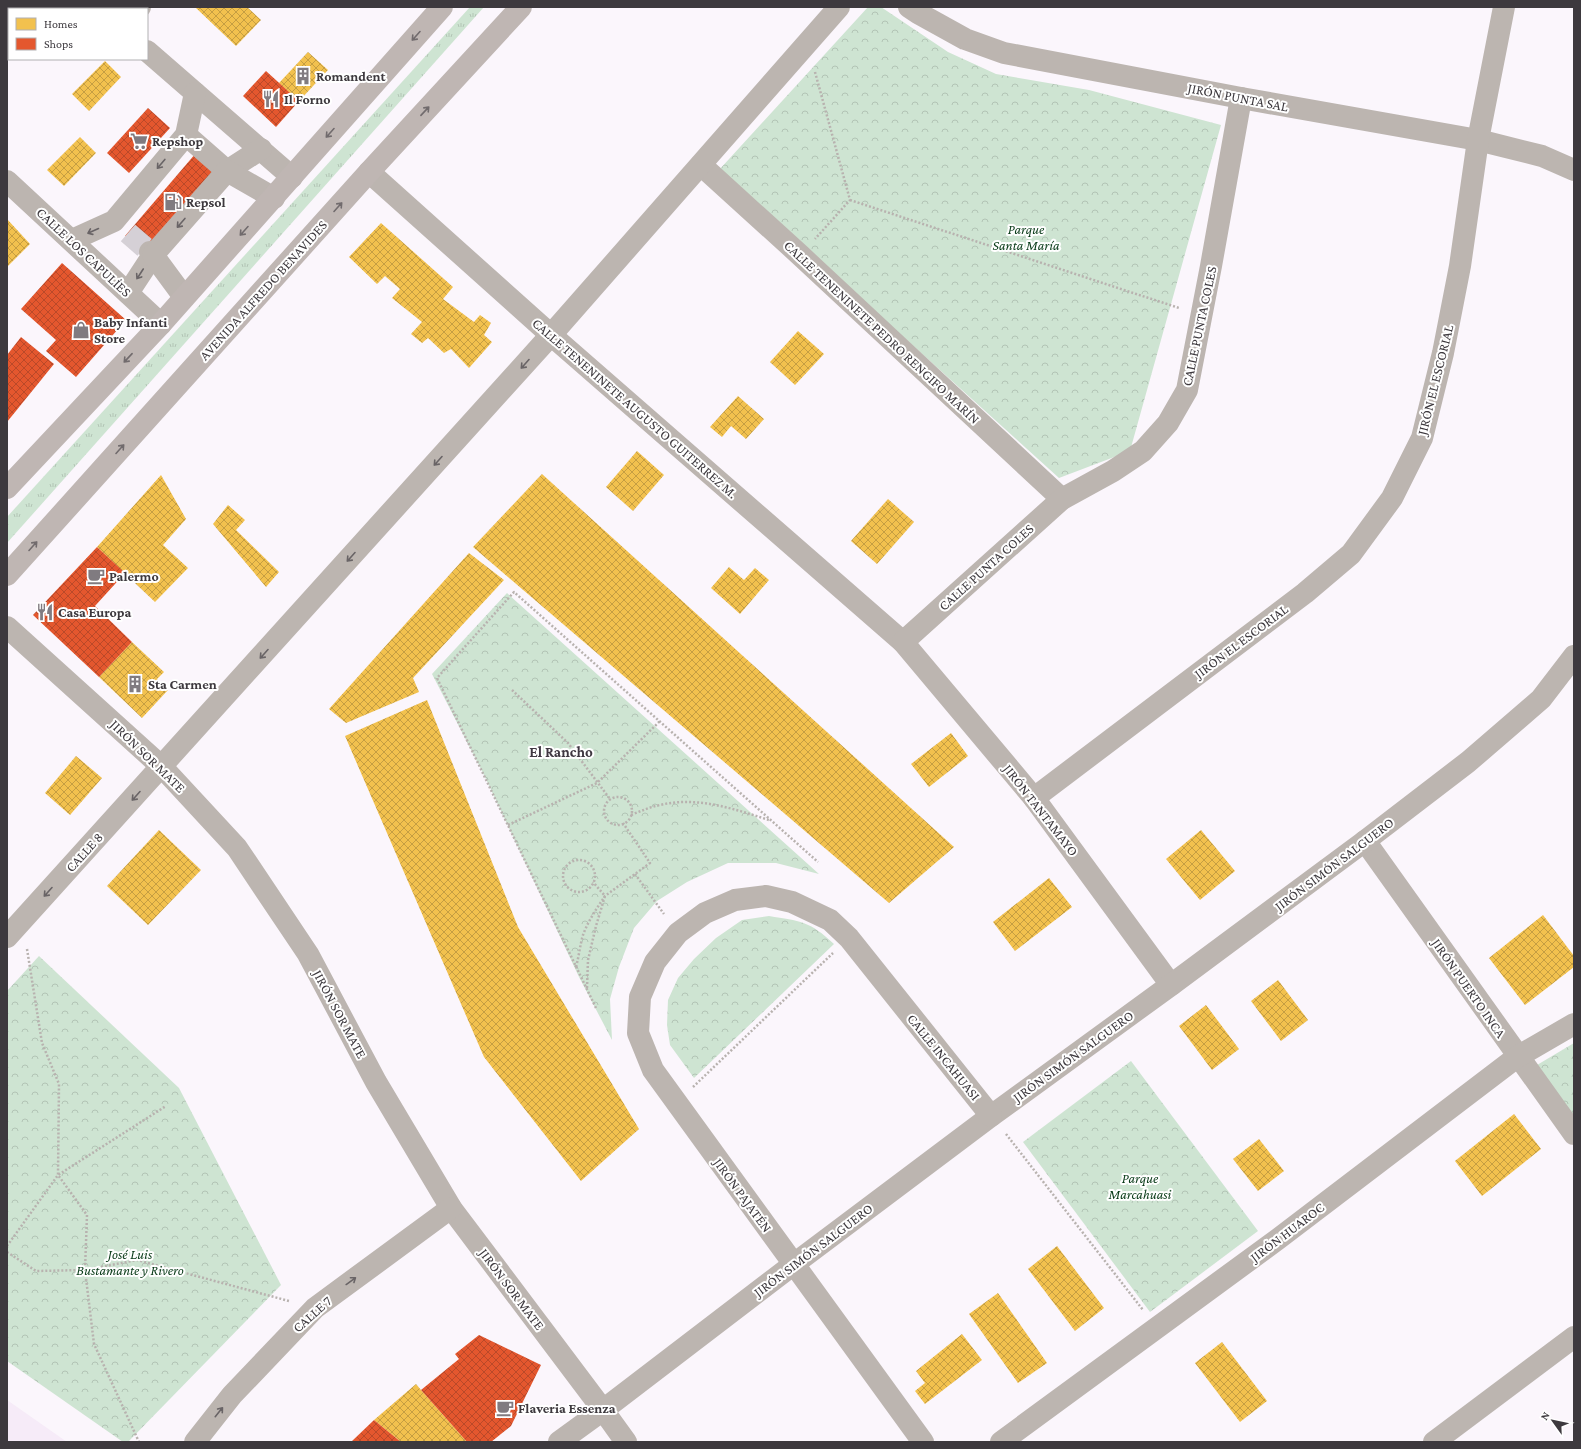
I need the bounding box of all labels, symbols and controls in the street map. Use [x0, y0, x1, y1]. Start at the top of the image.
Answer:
legend [8, 8, 148, 60]
text: Homes [44, 17, 78, 31]
one-way arrow [412, 31, 421, 41]
text: Shops [44, 37, 73, 51]
building icon: Romandent [293, 66, 313, 86]
place label: Romandent [316, 68, 387, 84]
street label: JIRÓN PUNTA SAL [1185, 79, 1290, 115]
restaurant icon: Il Forno [261, 89, 281, 109]
place label: Il Forno [284, 91, 331, 107]
one-way arrow [421, 106, 430, 116]
one-way arrow [326, 128, 335, 138]
supermarket icon: Repshop [129, 131, 149, 151]
place label: Repshop [152, 133, 204, 149]
one-way arrow [157, 159, 166, 170]
fuel station icon: Repsol [163, 192, 183, 212]
place label: Repsol [186, 194, 226, 210]
one-way arrow [333, 202, 343, 212]
street label: CALLE LOS CAPULÍES [33, 204, 135, 300]
street label: AVENIDA ALFREDO BENAVIDES [196, 216, 330, 363]
one-way arrow [176, 218, 186, 228]
park label: Parque Santa María [992, 221, 1060, 253]
one-way arrow [239, 226, 248, 236]
one-way arrow [87, 228, 99, 235]
street label: CALLE TENENINETE PEDRO RENGIFO MARÍN [781, 237, 983, 427]
street label: CALLE PUNTA COLES [1178, 264, 1220, 387]
one-way arrow [136, 268, 144, 279]
place label: Baby Infanti Store [94, 314, 167, 346]
street label: CALLE TENENINETE AUGUSTO GUITERREZ M. [529, 315, 741, 501]
shop icon: Baby Infanti Store [71, 320, 91, 340]
street label: JIRÓN EL ESCORIAL [1413, 323, 1456, 439]
one-way arrow [123, 353, 133, 363]
one-way arrow [521, 359, 530, 369]
one-way arrow [115, 444, 125, 454]
one-way arrow [434, 455, 443, 466]
street label: CALLE PUNTA COLES [935, 520, 1037, 614]
one-way arrow [28, 541, 38, 551]
one-way arrow [346, 552, 356, 562]
cafe icon: Palermo [86, 566, 106, 586]
place label: Palermo [109, 568, 159, 584]
street label: JIRÓN EL ESCORIAL [1189, 601, 1291, 683]
restaurant icon: Casa Europa [35, 602, 55, 622]
place label: Casa Europa [58, 604, 131, 620]
one-way arrow [260, 648, 269, 658]
building icon: Sta Carmen [125, 674, 145, 694]
place label: Sta Carmen [148, 676, 217, 692]
street label: JIRÓN SOR MATE [106, 715, 189, 796]
district label: El Rancho [529, 744, 593, 760]
street label: JIRÓN TANTAMAYO [999, 759, 1082, 859]
one-way arrow [131, 791, 140, 801]
street label: JIRÓN SIMÓN SALGUERO [1270, 814, 1397, 915]
street label: CALLE 8 [62, 829, 106, 875]
one-way arrow [44, 887, 53, 897]
street label: JIRÓN PUERTO INCA [1428, 934, 1509, 1041]
street label: JIRÓN SOR MATE [309, 965, 370, 1061]
street label: JIRÓN SIMÓN SALGUERO [1008, 1007, 1136, 1106]
street label: CALLE INCAHUASI [904, 1011, 984, 1103]
street label: JIRÓN PAJATÉN [710, 1153, 775, 1235]
park label: Parque Marcahuasi [1108, 1170, 1172, 1202]
street label: JIRÓN HUAROC [1245, 1199, 1327, 1266]
street label: JIRÓN SIMÓN SALGUERO [749, 1200, 876, 1301]
street label: JIRÓN SOR MATE [475, 1243, 548, 1333]
park label: José Luis Bustamante y Rivero [76, 1246, 184, 1278]
one-way arrow [345, 1277, 356, 1285]
street label: CALLE 7 [289, 1292, 335, 1336]
cafe icon: Flaveria Essenza [495, 1398, 515, 1418]
place label: Flaveria Essenza [518, 1400, 616, 1416]
north arrow [1533, 1401, 1573, 1441]
one-way arrow [215, 1406, 224, 1417]
text: N [1538, 1409, 1552, 1422]

